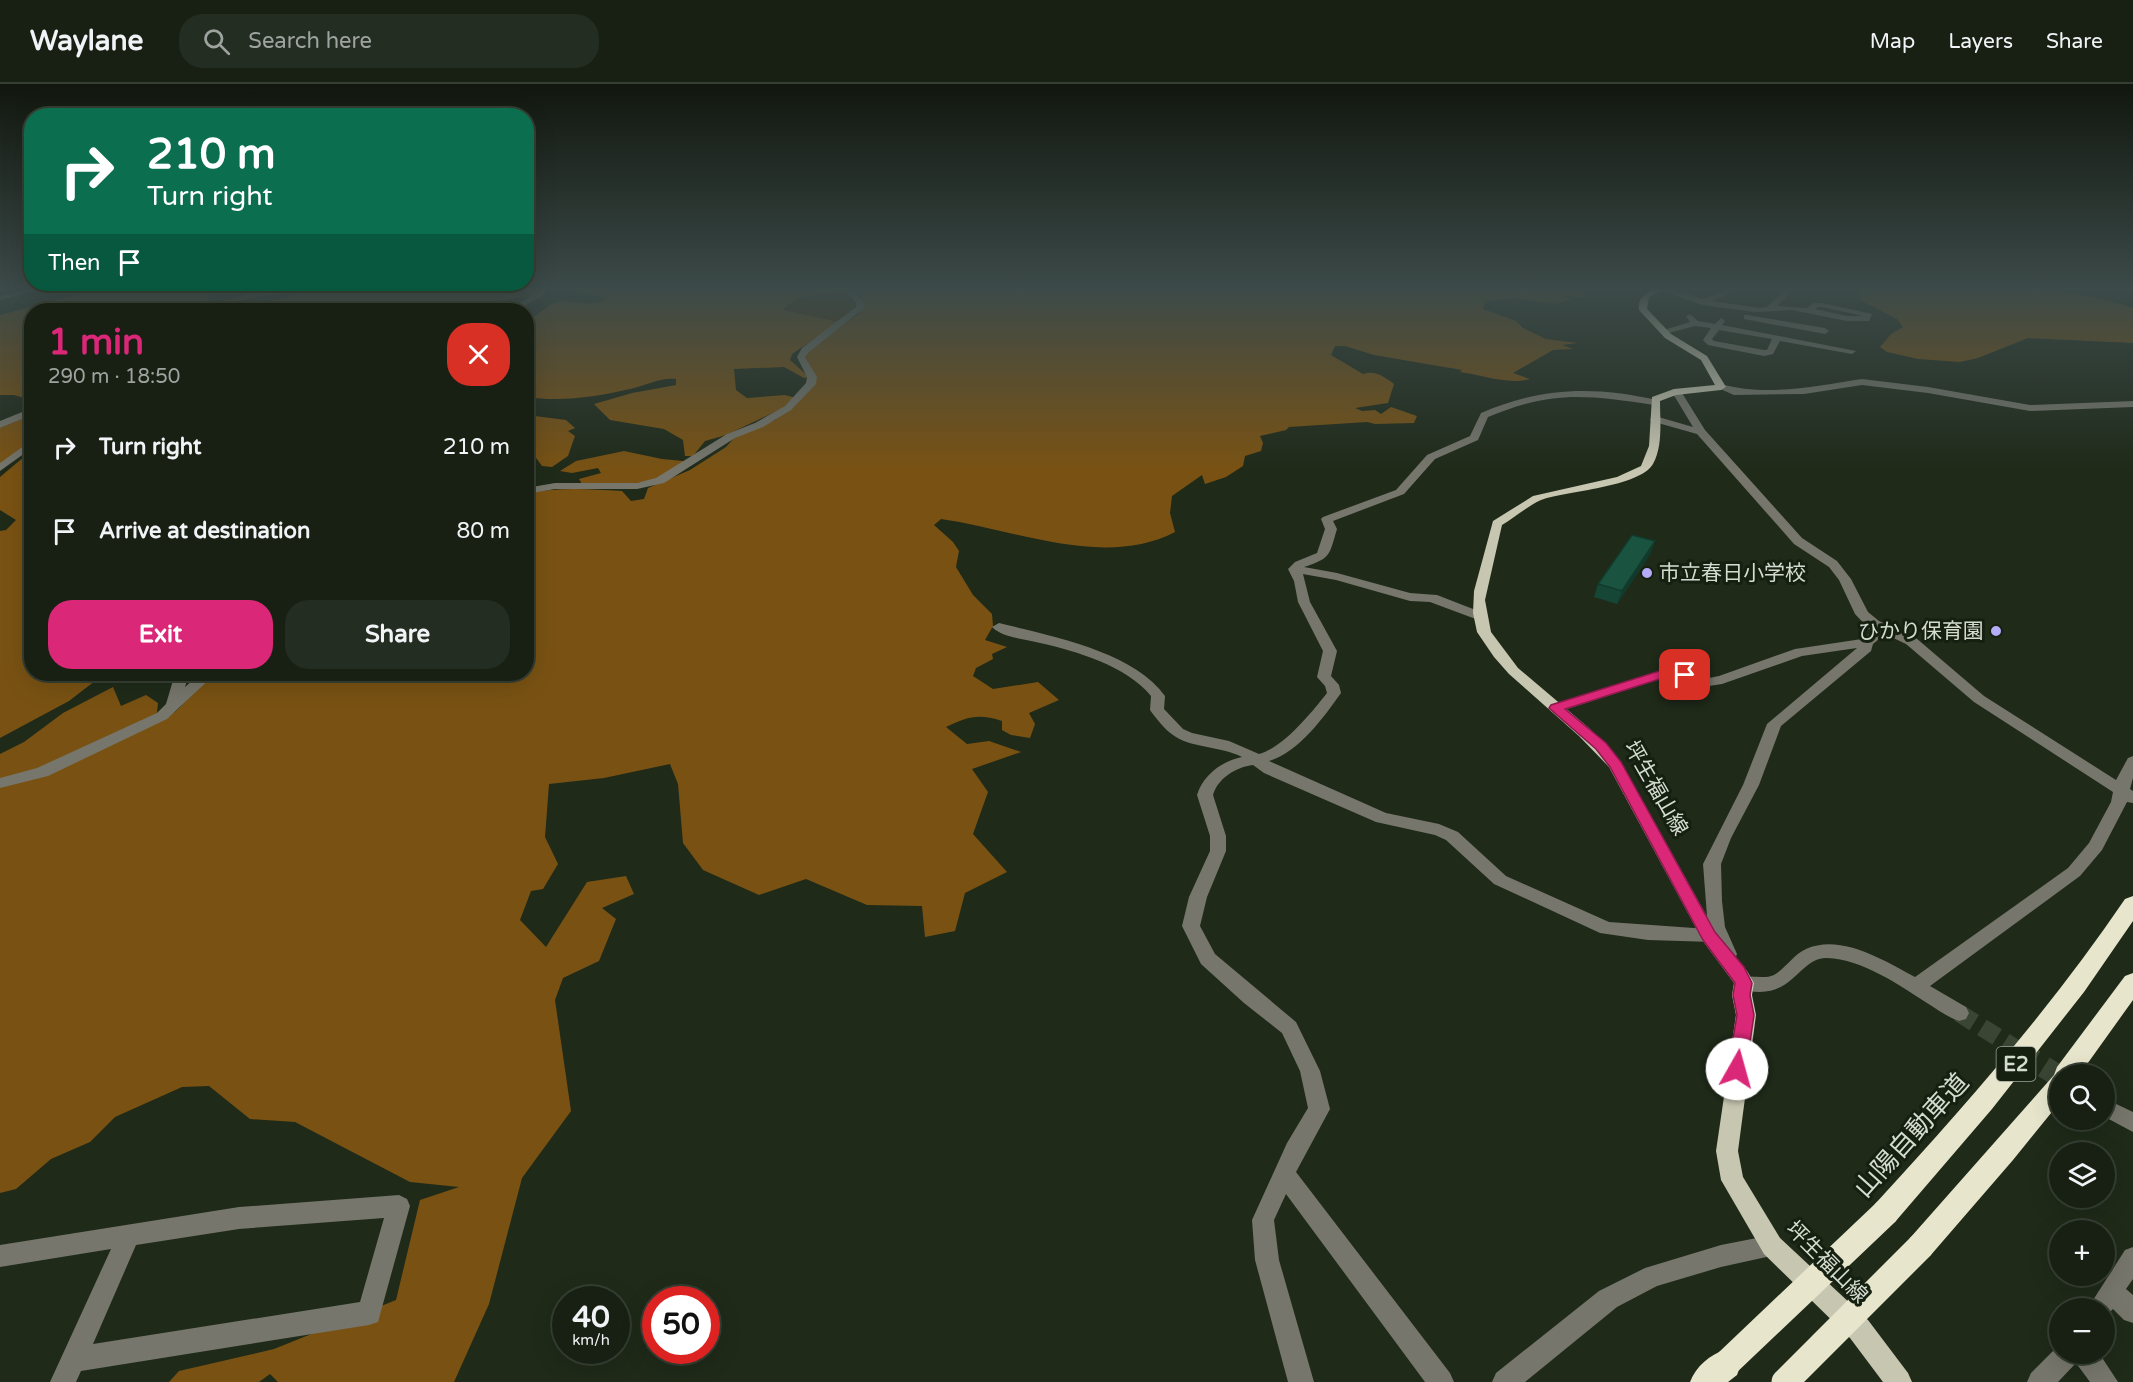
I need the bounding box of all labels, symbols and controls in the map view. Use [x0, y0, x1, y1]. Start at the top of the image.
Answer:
search box [179, 14, 599, 68]
text: Waylane [30, 24, 143, 58]
icon: search [200, 25, 233, 58]
text: Search here [248, 28, 372, 54]
text: Map [1870, 29, 1915, 54]
text: Layers [1948, 29, 2013, 54]
text: Share [2046, 29, 2103, 54]
text: 210 m [147, 129, 276, 180]
icon: right [48, 132, 126, 210]
text: Turn right [147, 180, 273, 213]
icon: arrive [113, 246, 146, 279]
text: Then [48, 250, 101, 276]
text: 1 min [48, 321, 144, 364]
button: close [447, 323, 510, 386]
text: 290 m · 18:50 [48, 365, 180, 389]
icon: right [48, 431, 81, 464]
text: Turn right [99, 434, 201, 460]
text: 210 m [443, 434, 510, 460]
icon: arrive [48, 515, 81, 548]
text: Arrive at destination [99, 518, 310, 544]
text: 80 m [456, 518, 510, 544]
place label: 市立春日小学校 [1659, 561, 1806, 586]
marker: 市立春日小学校 [1640, 566, 1654, 580]
button: Exit [48, 600, 273, 669]
button: Share [285, 600, 510, 669]
place label: ひかり保育園 [1858, 619, 1984, 644]
marker: ひかり保育園 [1989, 624, 2003, 638]
pin [1659, 649, 1710, 700]
icon: arrive [1668, 658, 1701, 691]
street label: 坪生福山線 [1618, 737, 1693, 840]
position arrow [1705, 1037, 1769, 1101]
road number: E2 [1996, 1047, 2036, 1081]
map controls [2049, 1064, 2115, 1364]
button: search [2049, 1064, 2115, 1130]
street label: 山陽自動車道 [1848, 1067, 1975, 1204]
button: layers [2049, 1142, 2115, 1208]
street label: 坪生福山線 [1781, 1216, 1873, 1308]
button: + [2049, 1220, 2115, 1286]
speed limit sign: 50 [642, 1286, 720, 1364]
button: − [2049, 1298, 2115, 1364]
text: 40 [572, 1299, 610, 1336]
text: km/h [572, 1331, 610, 1349]

